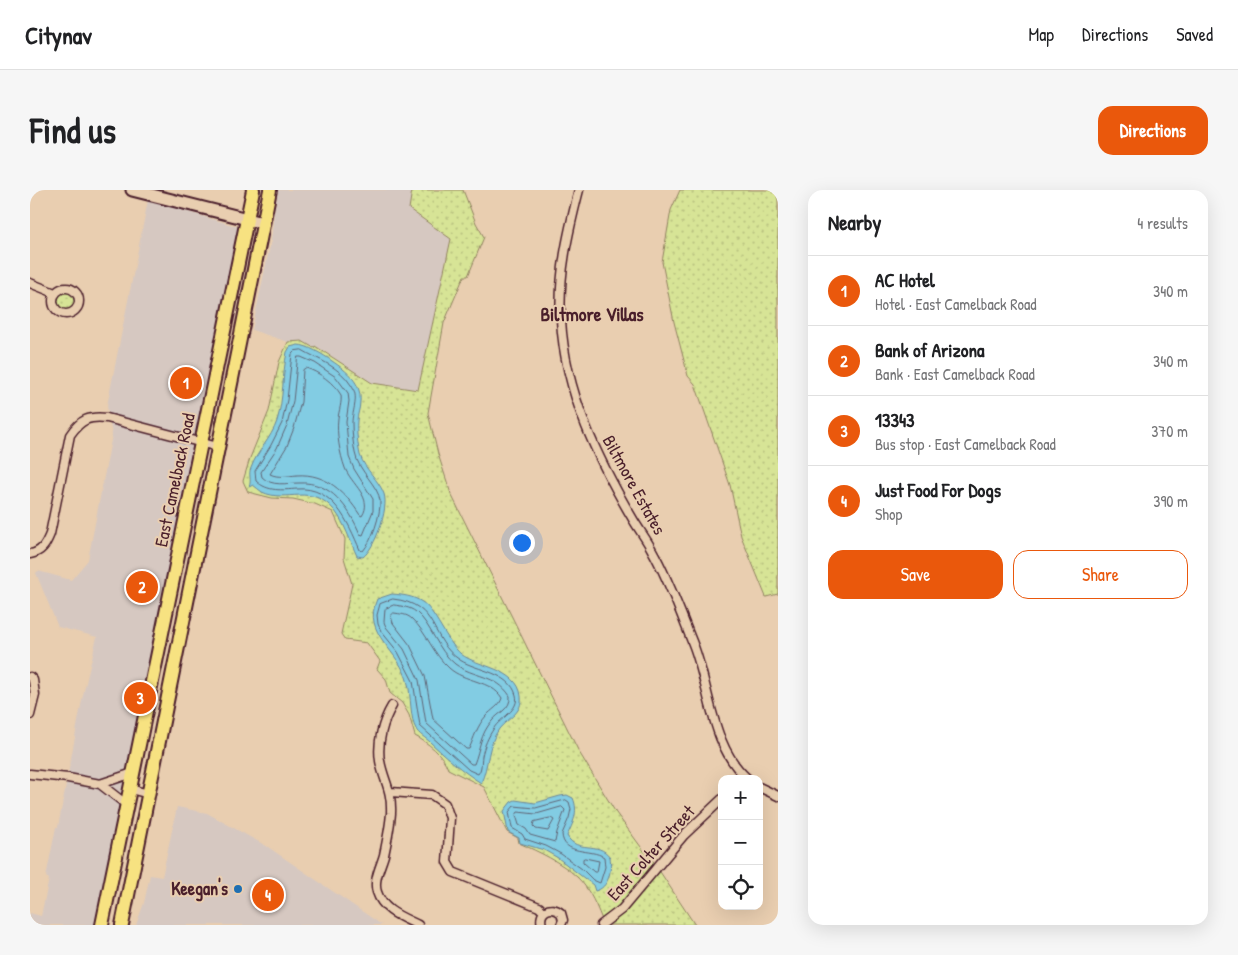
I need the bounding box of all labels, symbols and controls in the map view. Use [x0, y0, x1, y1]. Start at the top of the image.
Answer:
text: Citynav [25, 19, 92, 51]
text: Map [1029, 22, 1054, 47]
text: Directions [1082, 22, 1148, 47]
text: Saved [1176, 22, 1213, 47]
button: Directions [1098, 106, 1208, 155]
text: Find us [30, 107, 116, 154]
text: Nearby [828, 208, 881, 237]
text: 4 results [1137, 212, 1188, 234]
text: AC Hotel [875, 267, 935, 293]
text: 1 [841, 280, 847, 302]
text: 340 m [1153, 280, 1188, 302]
text: Hotel · East Camelback Road [875, 293, 1036, 315]
district label: Biltmore Villas [540, 301, 644, 327]
text: Bank of Arizona [875, 337, 984, 363]
text: 2 [840, 350, 848, 372]
text: 340 m [1153, 350, 1188, 372]
text: Bank · East Camelback Road [875, 363, 1035, 385]
pin: 1 [170, 364, 202, 402]
text: 13343 [875, 407, 915, 433]
street label: East Camelback Road [148, 411, 201, 549]
text: 3 [840, 420, 848, 442]
text: 370 m [1151, 420, 1188, 442]
street label: Biltmore Estates [597, 430, 672, 539]
text: Bus stop · East Camelback Road [875, 433, 1056, 455]
text: Just Food For Dogs [875, 477, 1001, 503]
text: 4 [841, 490, 847, 512]
text: 390 m [1153, 490, 1188, 512]
text: Shop [875, 503, 902, 525]
your location [509, 530, 535, 556]
button: Save [828, 550, 1003, 599]
button: Share [1013, 550, 1188, 599]
pin: 2 [126, 568, 158, 606]
pin: 3 [124, 679, 156, 717]
map controls [718, 775, 763, 910]
button: + [718, 775, 763, 820]
street label: East Colter Street [601, 799, 701, 906]
button: − [718, 820, 763, 865]
button: locate [718, 865, 763, 910]
place label: Keegan's [171, 876, 228, 902]
pin: 4 [252, 876, 284, 914]
marker: Keegan's [232, 883, 244, 895]

